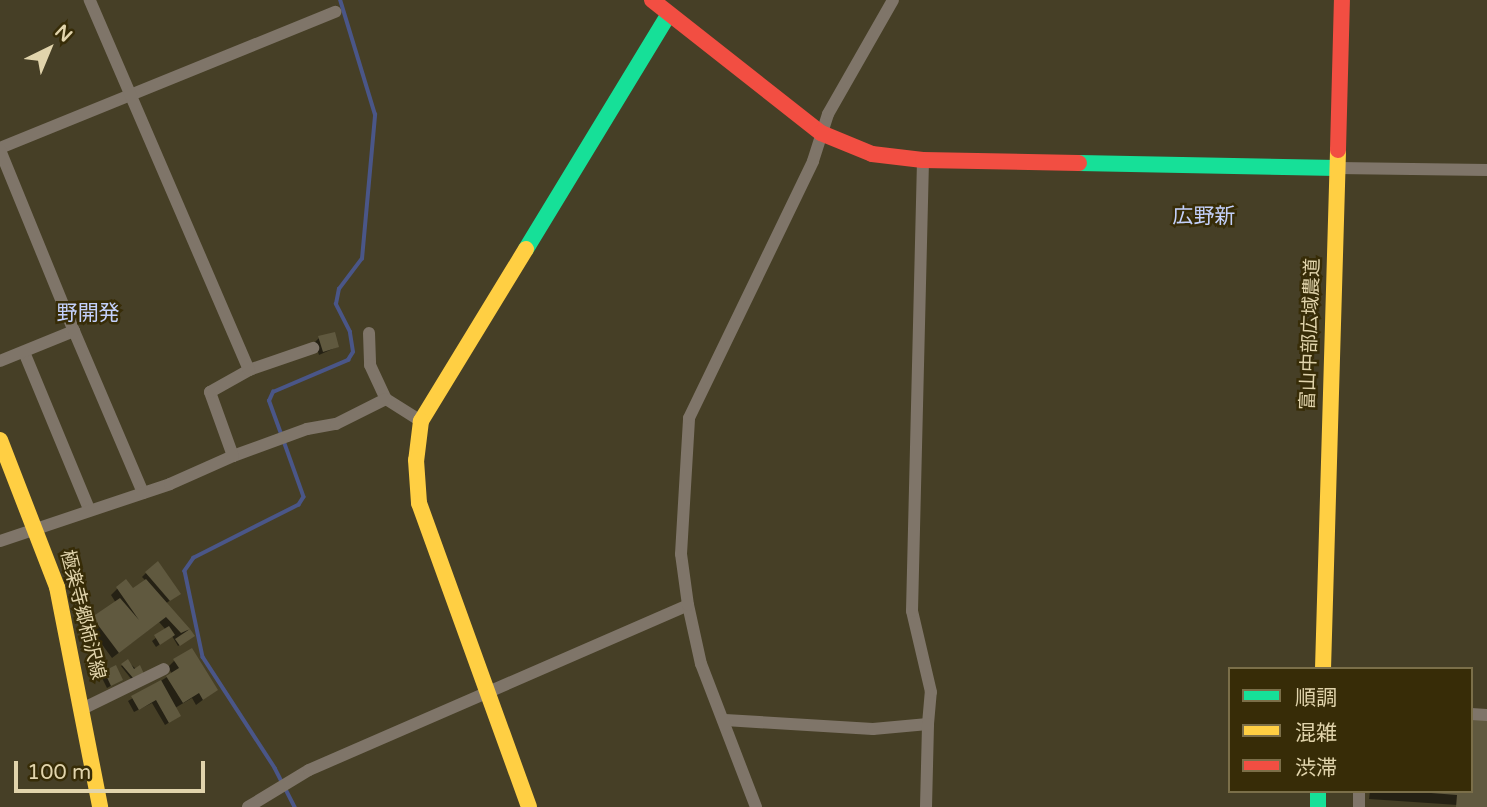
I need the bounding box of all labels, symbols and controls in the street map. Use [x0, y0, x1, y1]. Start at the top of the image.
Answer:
north arrow [14, 14, 84, 84]
text: N [50, 20, 76, 47]
district label: 広野新 [1173, 204, 1235, 230]
street label: 富山中部広域農道 [1297, 258, 1325, 410]
district label: 野開発 [57, 301, 119, 327]
street label: 極楽寺郷柿沢線 [55, 548, 109, 682]
legend [1228, 667, 1473, 793]
text: 順調 [1295, 686, 1337, 711]
text: 混雑 [1295, 721, 1337, 746]
scale bar [18, 748, 208, 792]
text: 渋滞 [1295, 756, 1337, 781]
text: 100 m [27, 760, 91, 785]

